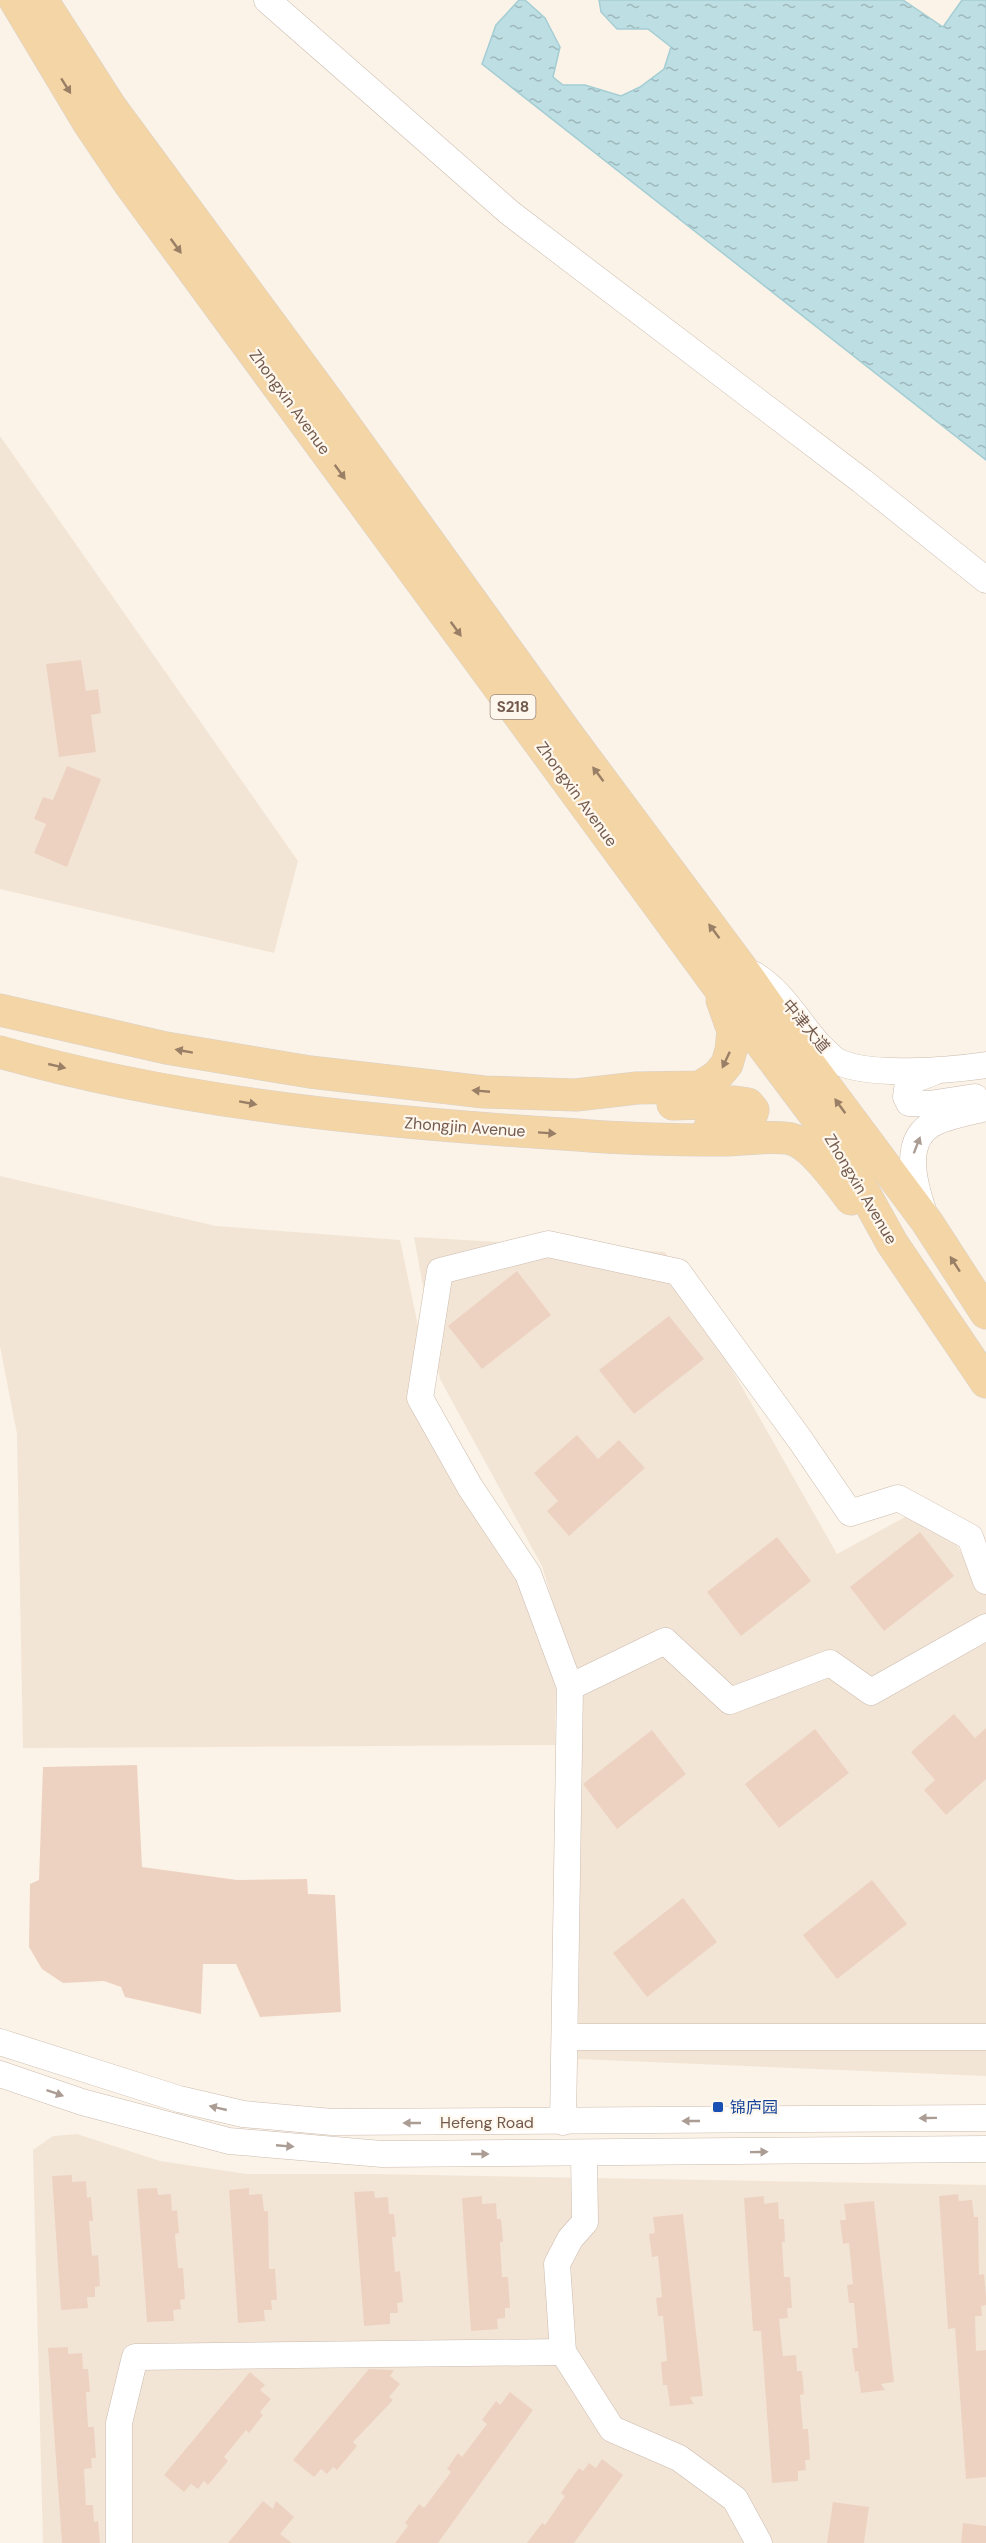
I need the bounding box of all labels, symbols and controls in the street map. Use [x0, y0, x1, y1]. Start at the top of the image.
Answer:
one-way arrow [60, 77, 71, 94]
one-way arrow [170, 237, 182, 253]
street label: Zhongxin Avenue [245, 345, 335, 459]
one-way arrow [334, 464, 346, 479]
one-way arrow [449, 621, 461, 636]
road number: S218 [490, 695, 536, 719]
street label: Zhongxin Avenue [532, 737, 622, 851]
one-way arrow [592, 767, 604, 782]
one-way arrow [708, 923, 720, 939]
street label: 中津大道 [777, 995, 835, 1057]
one-way arrow [174, 1047, 193, 1056]
one-way arrow [721, 1052, 731, 1070]
one-way arrow [48, 1062, 66, 1072]
one-way arrow [472, 1086, 491, 1096]
one-way arrow [239, 1099, 258, 1108]
one-way arrow [834, 1099, 846, 1115]
street label: Zhongjin Avenue [404, 1112, 526, 1142]
one-way arrow [537, 1128, 556, 1138]
street label: Zhongxin Avenue [820, 1130, 902, 1248]
one-way arrow [913, 1136, 923, 1154]
one-way arrow [949, 1256, 960, 1272]
one-way arrow [46, 2088, 64, 2098]
place label: 锦庐园 [730, 2097, 778, 2118]
marker: 锦庐园 [711, 2100, 725, 2114]
one-way arrow [208, 2103, 227, 2112]
street label: Hefeng Road [440, 2112, 534, 2133]
one-way arrow [918, 2113, 937, 2123]
one-way arrow [681, 2116, 700, 2126]
one-way arrow [402, 2118, 421, 2128]
one-way arrow [276, 2141, 295, 2151]
one-way arrow [749, 2147, 768, 2157]
one-way arrow [470, 2149, 489, 2159]

